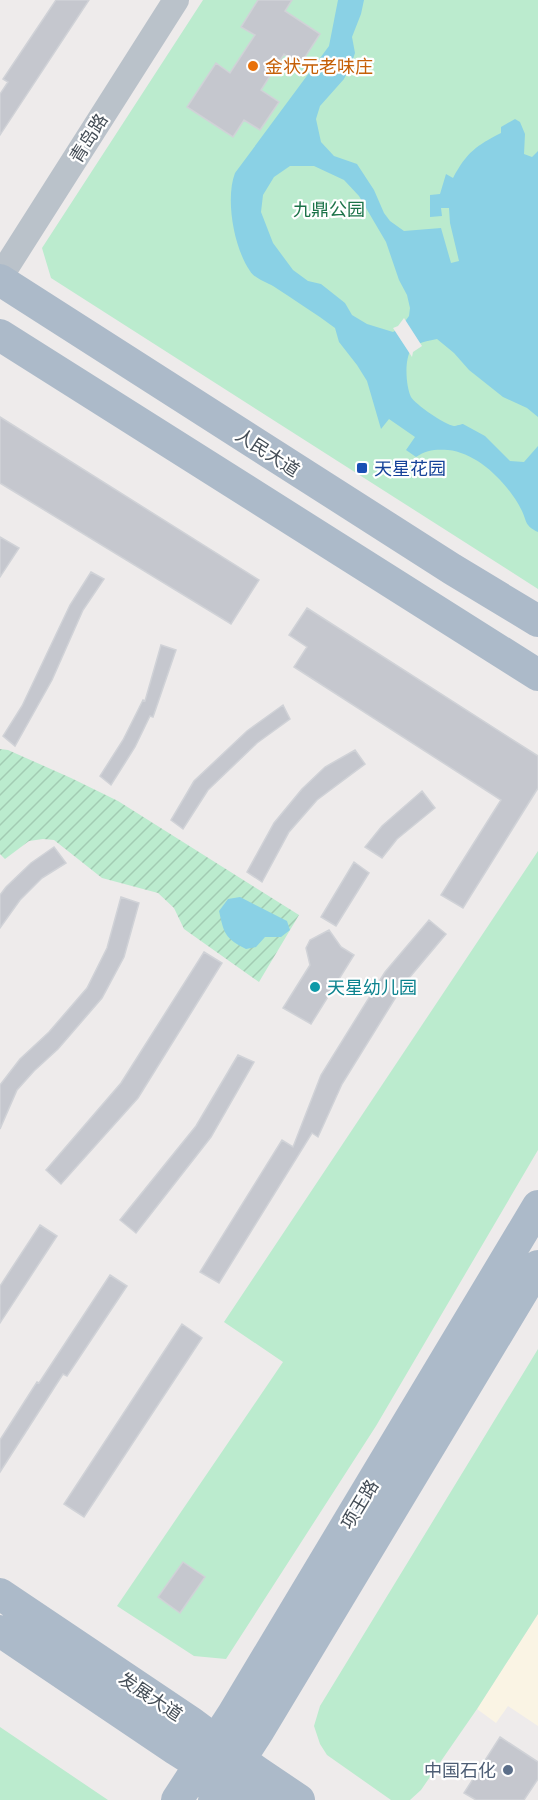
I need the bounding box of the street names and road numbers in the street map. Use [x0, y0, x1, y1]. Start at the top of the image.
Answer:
street label: 青岛路 [64, 109, 112, 167]
street label: 人民大道 [232, 423, 304, 481]
street label: 项王路 [336, 1475, 382, 1533]
street label: 发展大道 [115, 1667, 187, 1725]

